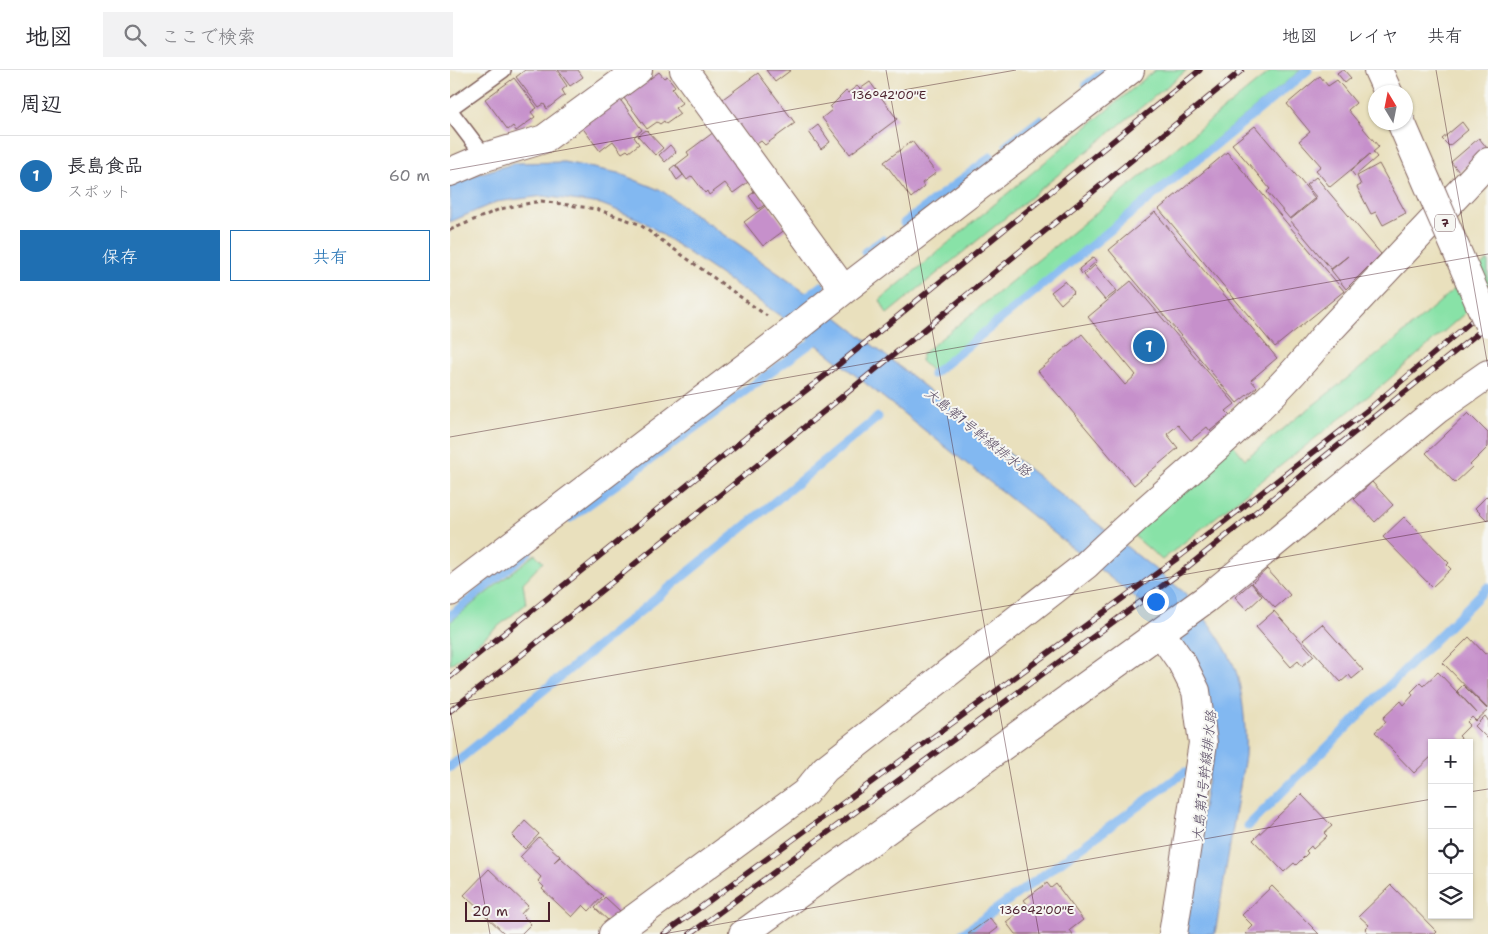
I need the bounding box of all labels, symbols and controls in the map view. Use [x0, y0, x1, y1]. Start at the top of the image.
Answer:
search box [103, 12, 453, 57]
text: 地図 [25, 21, 73, 53]
icon: search [121, 21, 149, 49]
text: ここで検索 [161, 24, 256, 49]
text: 地図 [1282, 24, 1318, 48]
text: レイヤ [1346, 24, 1399, 48]
text: 共有 [1427, 24, 1463, 48]
north arrow [1368, 85, 1413, 130]
text: 136°42'00"E [852, 87, 926, 103]
text: 周辺 [20, 90, 62, 118]
text: 長島食品 [67, 153, 143, 178]
text: 1 [32, 165, 40, 186]
text: 60 m [389, 165, 430, 186]
text: スポット [67, 181, 131, 202]
road number: 7 [1435, 214, 1455, 232]
button: 保存 [20, 230, 220, 281]
button: 共有 [230, 230, 430, 281]
pin: 1 [1133, 327, 1165, 365]
water label: 大島第1号幹線排水路 [921, 384, 1036, 481]
your location [1143, 589, 1169, 615]
water label: 大島第1号幹線排水路 [1188, 709, 1220, 842]
map controls [1428, 739, 1473, 919]
button: + [1428, 739, 1473, 784]
button: − [1428, 784, 1473, 829]
button: locate [1428, 829, 1473, 874]
button: layers [1428, 874, 1473, 919]
scale bar [465, 899, 550, 922]
text: 20 m [472, 902, 508, 920]
text: 136°42'00"E [1000, 902, 1074, 918]

